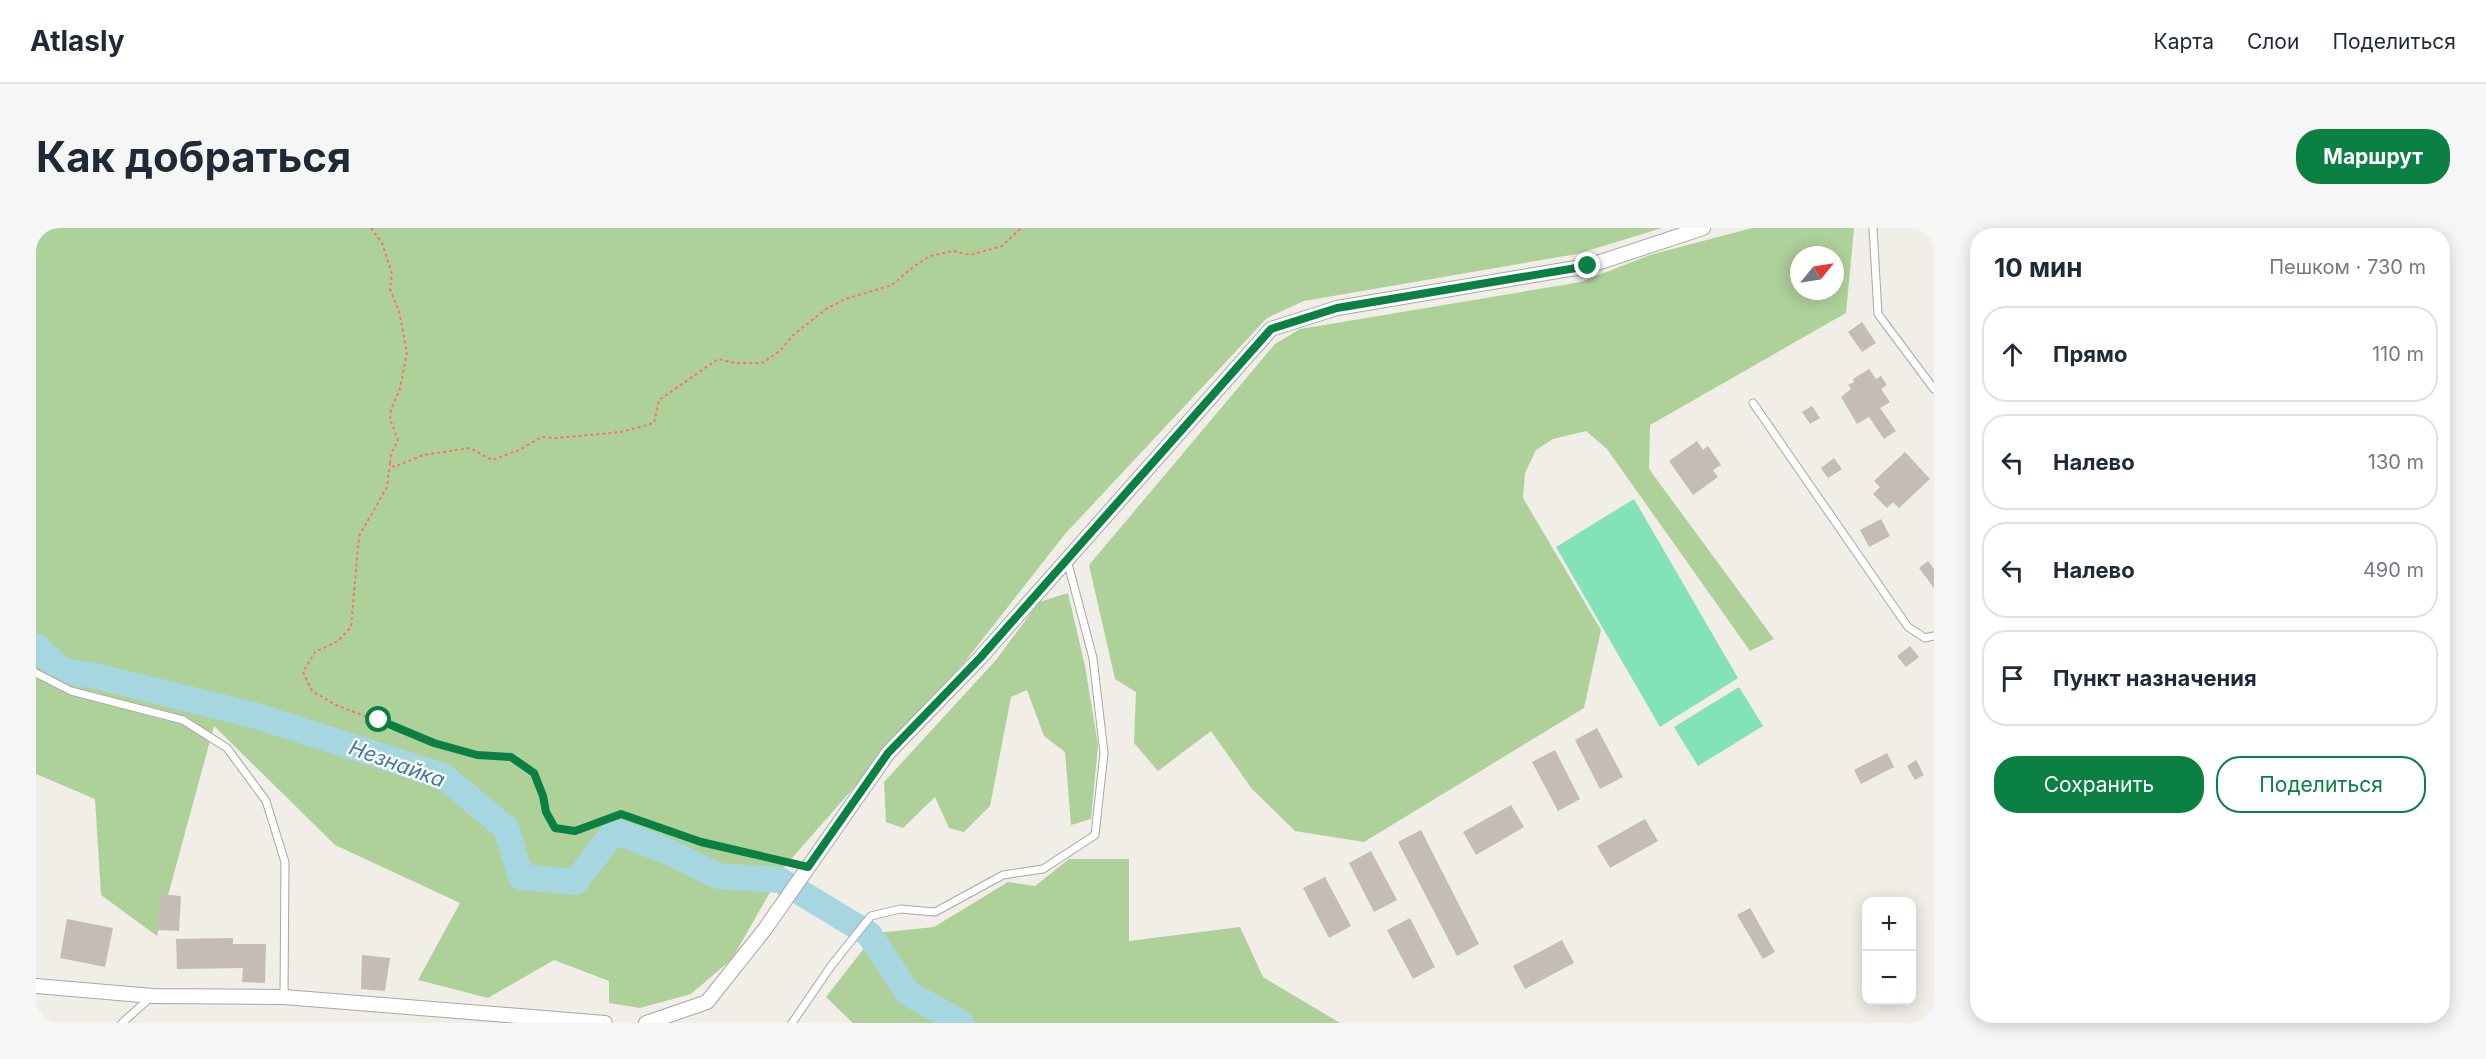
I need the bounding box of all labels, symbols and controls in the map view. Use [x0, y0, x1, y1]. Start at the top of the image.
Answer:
text: Atlasly [30, 24, 125, 58]
text: Карта [2154, 29, 2214, 54]
text: Слои [2247, 29, 2299, 54]
text: Поделиться [2332, 29, 2456, 54]
button: Маршрут [2296, 129, 2450, 184]
text: Как добраться [36, 131, 351, 182]
north arrow [1790, 246, 1844, 300]
route end [1574, 252, 1600, 278]
text: 10 мин [1994, 252, 2082, 283]
text: Пешком · 730 m [2269, 255, 2426, 279]
icon: ahead [1996, 338, 2029, 371]
text: Прямо [2053, 341, 2127, 367]
text: 110 m [2372, 342, 2424, 366]
icon: left [1996, 446, 2029, 479]
text: Налево [2053, 449, 2135, 475]
text: 130 m [2368, 450, 2424, 474]
icon: left [1996, 554, 2029, 587]
text: Налево [2053, 557, 2135, 583]
text: 490 m [2363, 558, 2424, 582]
icon: arrive [1996, 662, 2029, 695]
text: Пункт назначения [2053, 665, 2257, 691]
route start [365, 706, 391, 732]
water label: Незнайка [346, 735, 449, 792]
button: Сохранить [1994, 756, 2204, 813]
button: Поделиться [2216, 756, 2426, 813]
map controls [1862, 897, 1916, 1005]
button: + [1862, 897, 1916, 951]
button: − [1862, 951, 1916, 1005]

